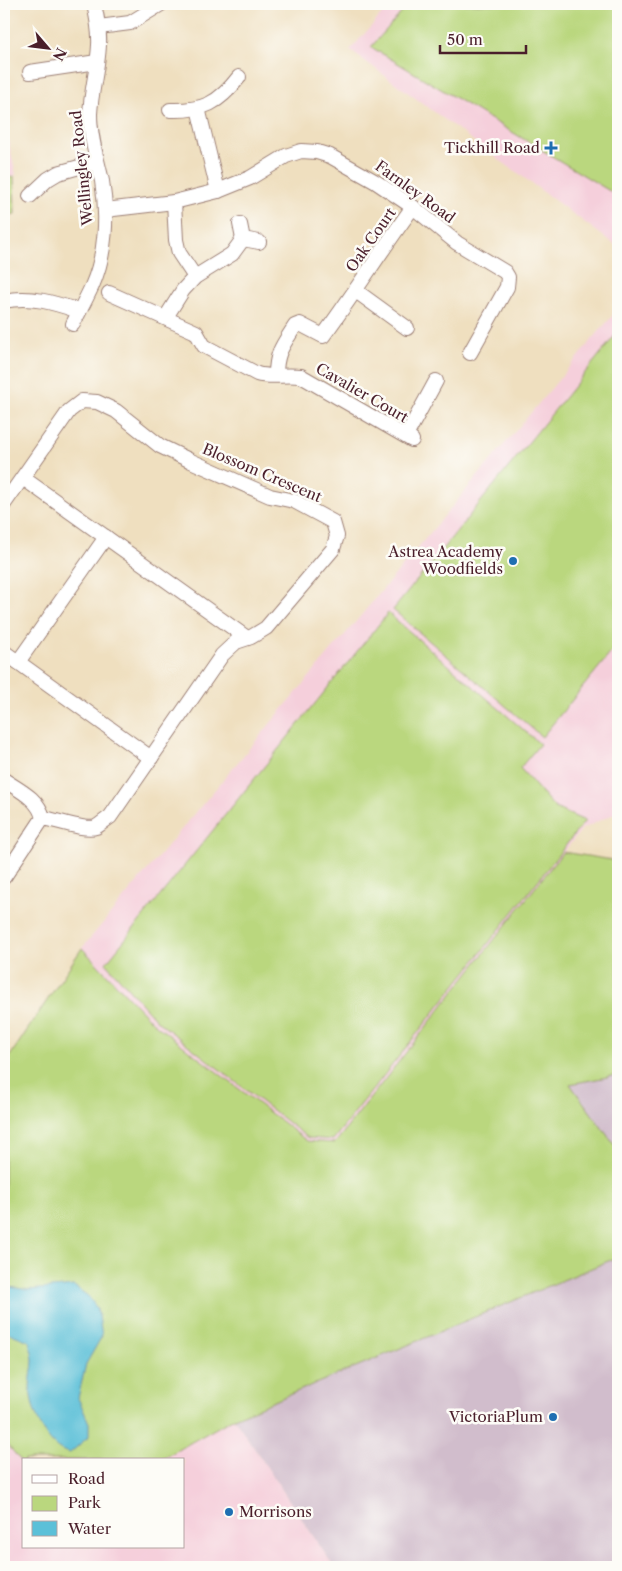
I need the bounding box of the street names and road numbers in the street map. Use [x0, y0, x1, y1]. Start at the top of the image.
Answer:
street label: Wellingley Road [66, 109, 97, 228]
street label: Farnley Road [372, 156, 459, 227]
street label: Oak Court [341, 203, 400, 276]
street label: Cavalier Court [313, 358, 413, 427]
street label: Blossom Crescent [200, 439, 325, 507]

